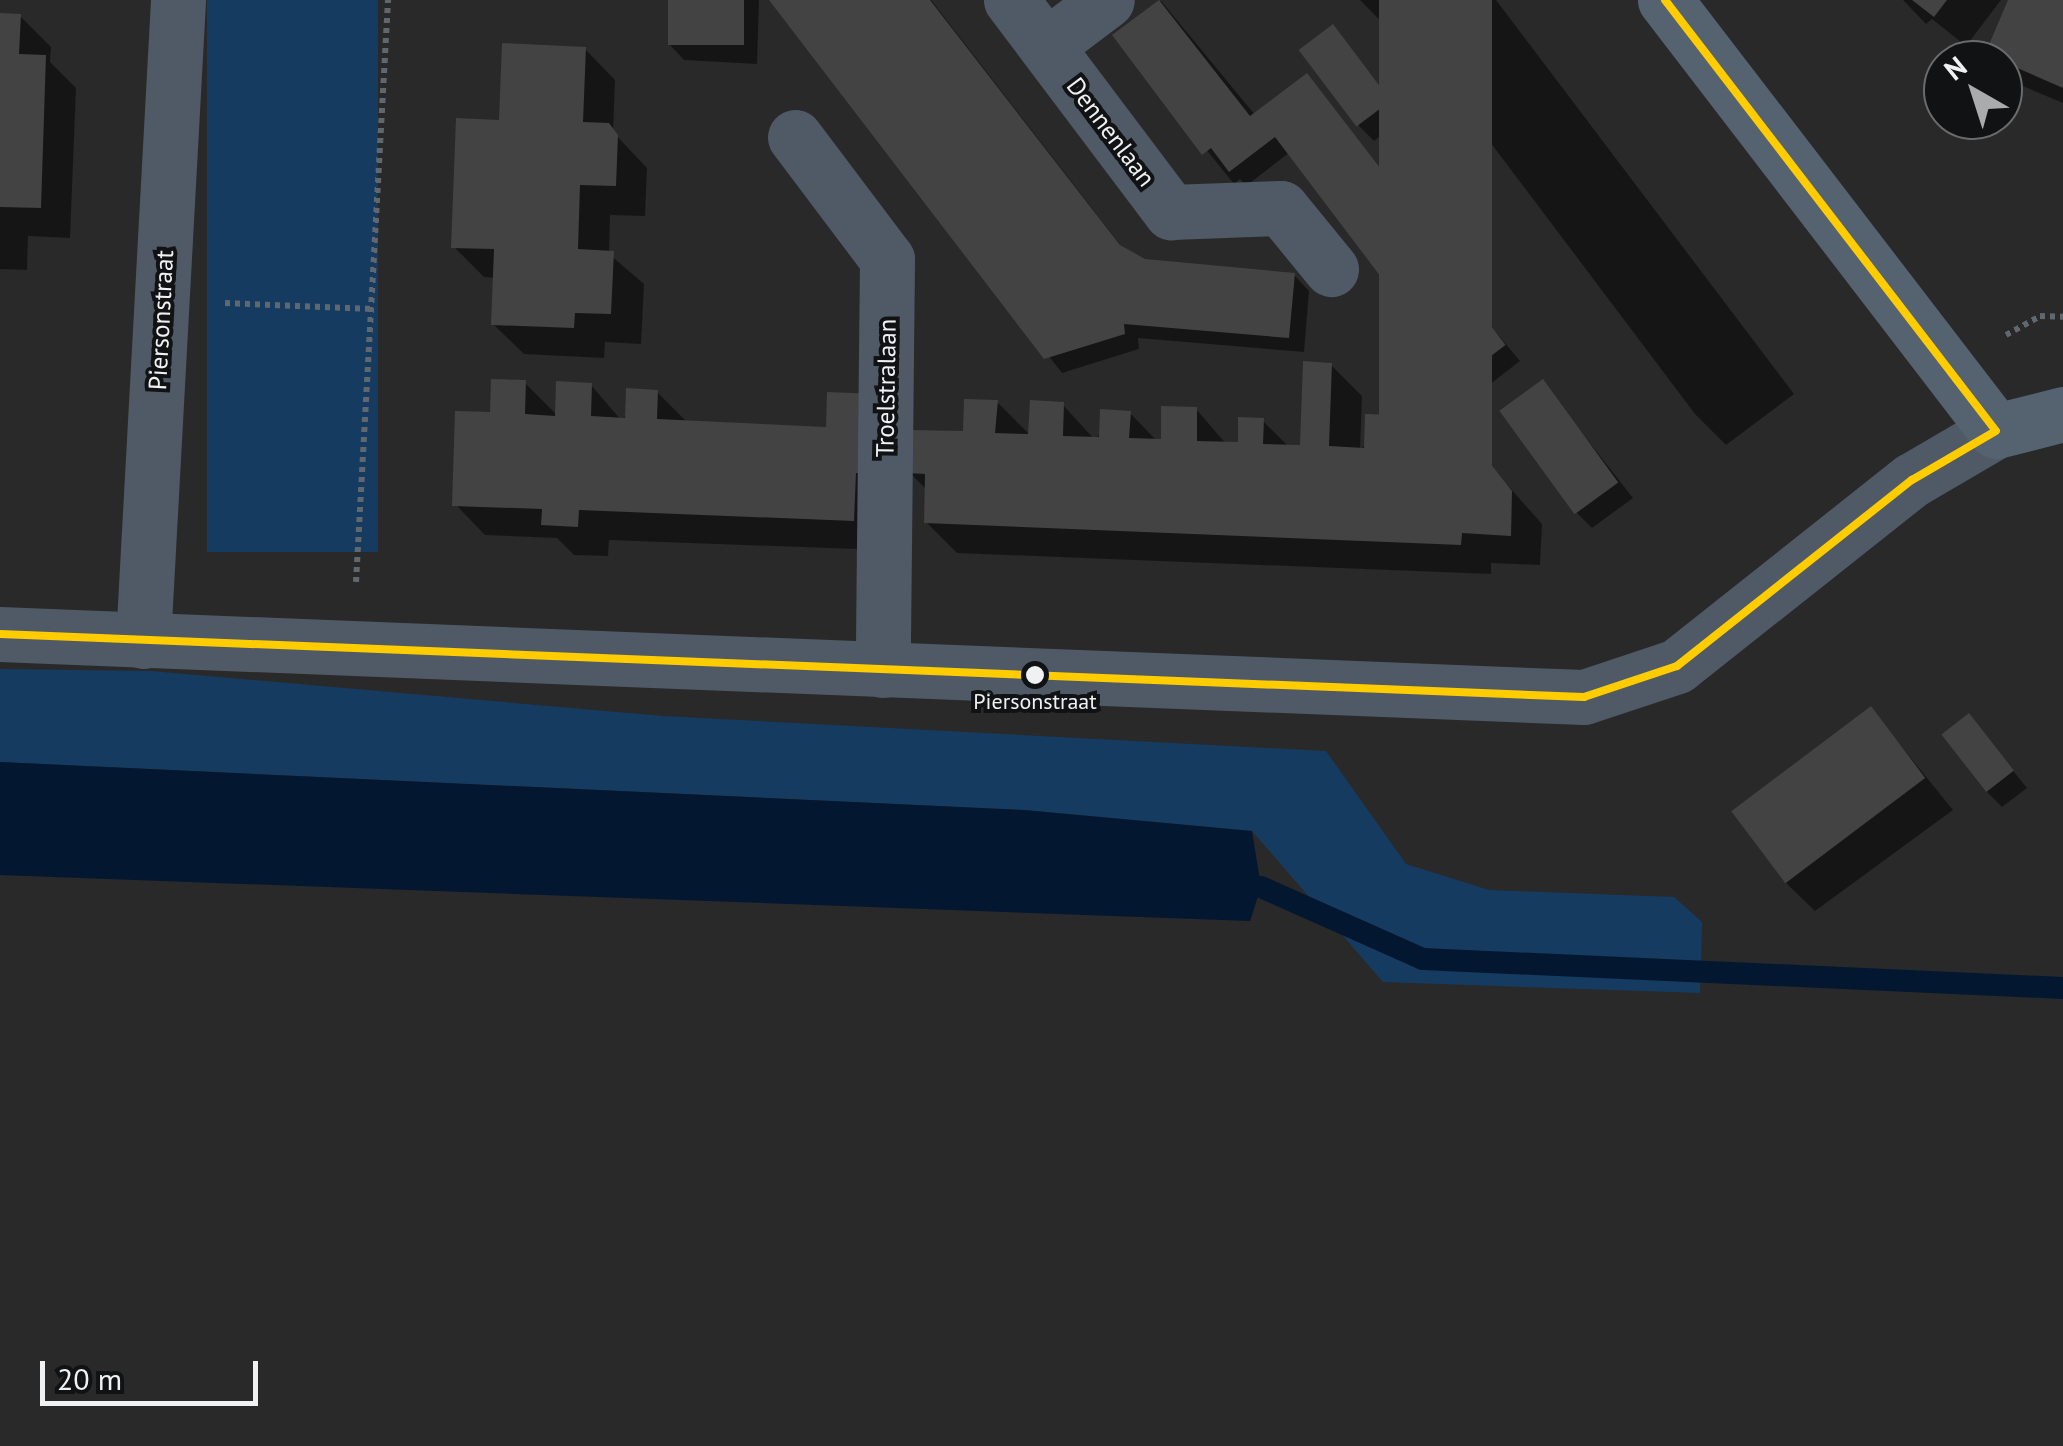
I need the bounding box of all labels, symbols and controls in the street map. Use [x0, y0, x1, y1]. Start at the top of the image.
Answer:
north arrow [1923, 40, 2023, 140]
text: N [1936, 48, 1974, 88]
street label: Dennenlaan [1060, 72, 1162, 192]
street label: Piersonstraat [142, 249, 180, 391]
street label: Troelstralaan [870, 318, 902, 458]
marker: Piersonstraat [1025, 665, 1045, 685]
place label: Piersonstraat [973, 689, 1097, 715]
scale bar [45, 1341, 262, 1403]
text: 20 m [57, 1359, 122, 1398]

